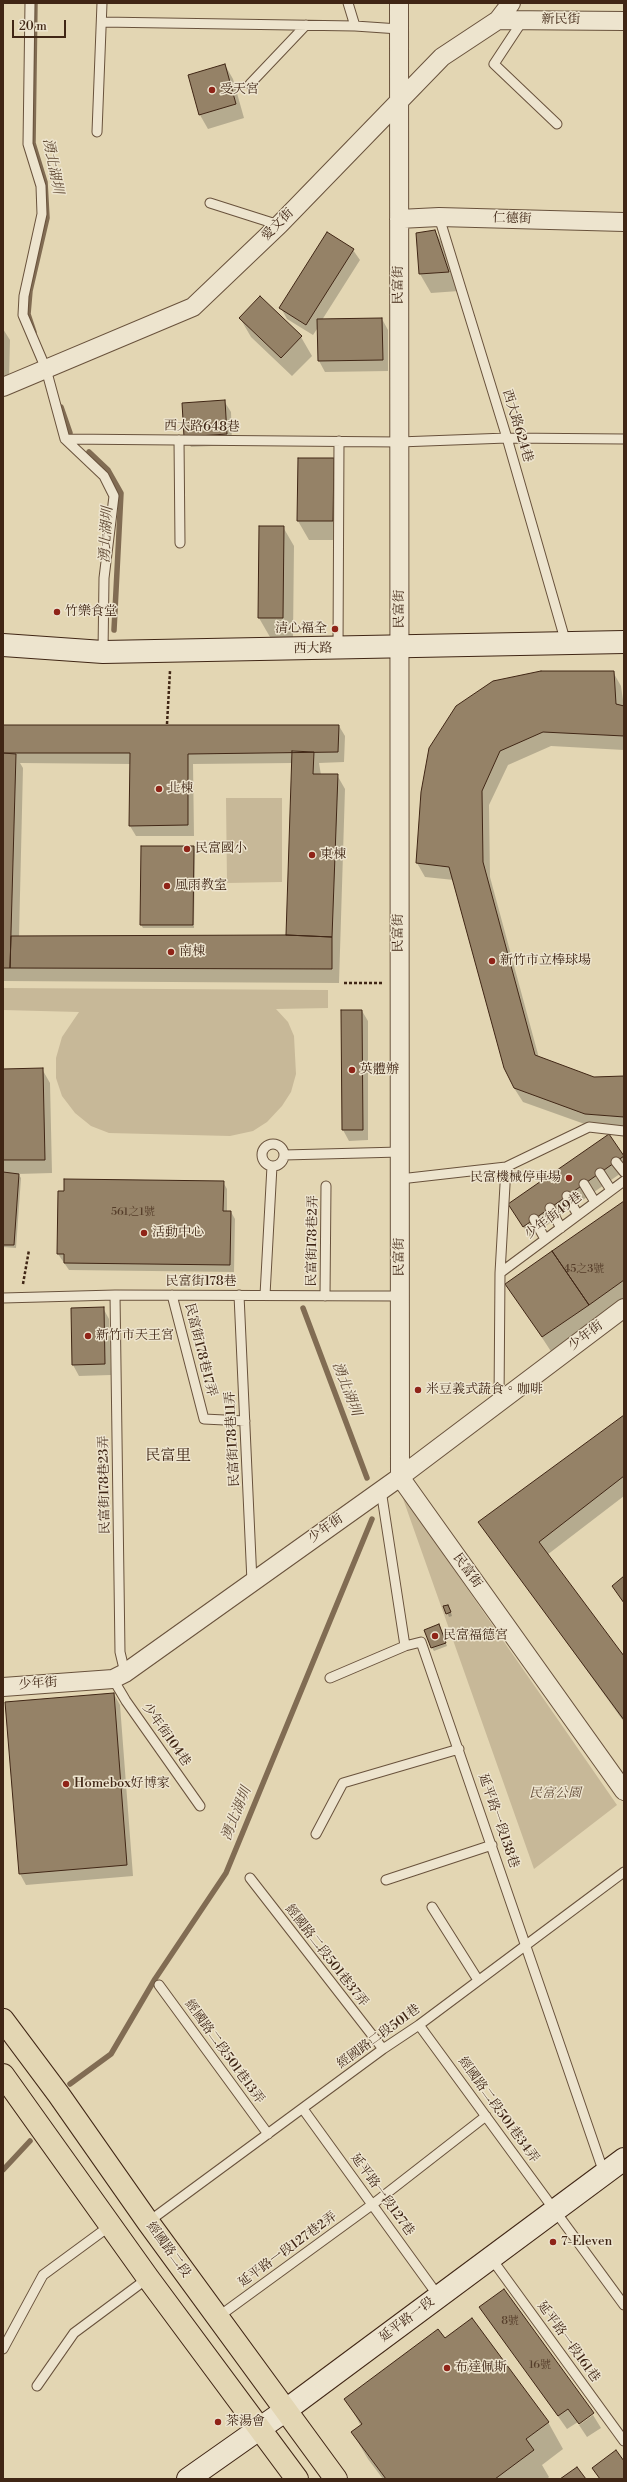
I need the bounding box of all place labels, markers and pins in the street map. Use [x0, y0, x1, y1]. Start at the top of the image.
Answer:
place label: 受天宮 [220, 82, 259, 98]
marker: 受天宮 [207, 85, 217, 95]
place label: 竹樂食堂 [65, 604, 117, 620]
marker: 竹樂食堂 [52, 607, 62, 617]
place label: 清心福全 [275, 621, 327, 637]
marker: 清心福全 [330, 624, 340, 634]
place label: 北棟 [167, 781, 193, 797]
marker: 北棟 [154, 784, 164, 794]
place label: 民富國小 [195, 841, 247, 857]
marker: 民富國小 [182, 844, 192, 854]
place label: 東棟 [320, 847, 346, 863]
marker: 東棟 [307, 850, 317, 860]
place label: 風雨教室 [175, 878, 227, 894]
marker: 風雨教室 [162, 881, 172, 891]
place label: 南棟 [179, 944, 205, 960]
marker: 南棟 [166, 947, 176, 957]
place label: 新竹市立棒球場 [500, 953, 591, 969]
marker: 新竹市立棒球場 [487, 956, 497, 966]
place label: 英體辦 [360, 1062, 399, 1078]
marker: 英體辦 [347, 1065, 357, 1075]
place label: 民富機械停車場 [470, 1170, 561, 1186]
marker: 民富機械停車場 [564, 1173, 574, 1183]
place label: 活動中心 [152, 1225, 204, 1241]
marker: 活動中心 [139, 1228, 149, 1238]
place label: 新竹市天王宮 [96, 1328, 174, 1344]
marker: 新竹市天王宮 [83, 1331, 93, 1341]
place label: 米豆義式蔬食。咖啡 [426, 1382, 543, 1398]
marker: 米豆義式蔬食。咖啡 [413, 1385, 423, 1395]
place label: 民富福德宮 [443, 1628, 508, 1644]
marker: 民富福德宮 [430, 1631, 440, 1641]
place label: Homebox好博家 [74, 1776, 170, 1792]
marker: Homebox好博家 [61, 1779, 71, 1789]
place label: 7-Eleven [561, 2234, 612, 2250]
marker: 7-Eleven [548, 2237, 558, 2247]
place label: 布達佩斯 [455, 2360, 507, 2376]
marker: 布達佩斯 [442, 2363, 452, 2373]
place label: 茶湯會 [226, 2414, 265, 2430]
marker: 茶湯會 [213, 2417, 223, 2427]

